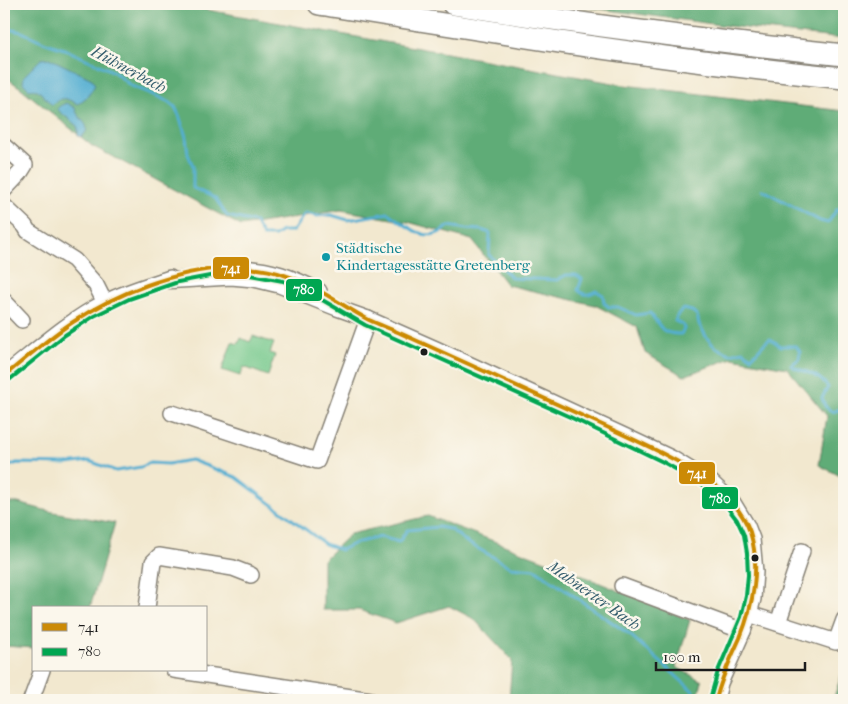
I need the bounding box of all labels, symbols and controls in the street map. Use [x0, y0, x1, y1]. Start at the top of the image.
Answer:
water label: Hühnerbach [88, 41, 170, 97]
place label: Städtische Kindertagesstätte Gretenberg [336, 239, 531, 274]
marker: Städtische Kindertagesstätte Gretenberg [320, 251, 332, 263]
line badge: 741 [212, 256, 250, 280]
text: 741 [220, 260, 241, 277]
line badge: 780 [285, 278, 323, 302]
text: 780 [292, 281, 315, 298]
unlabelled marker [419, 347, 429, 357]
line badge: 741 [678, 461, 716, 485]
text: 741 [686, 465, 707, 482]
line badge: 780 [701, 486, 739, 510]
text: 780 [708, 490, 731, 507]
unlabelled marker [750, 553, 760, 563]
water label: Mahnerter Bach [543, 556, 644, 634]
legend [32, 606, 208, 672]
text: 741 [78, 618, 99, 636]
scale bar [656, 639, 804, 671]
text: 780 [78, 642, 101, 660]
text: 100 m [663, 648, 701, 666]

